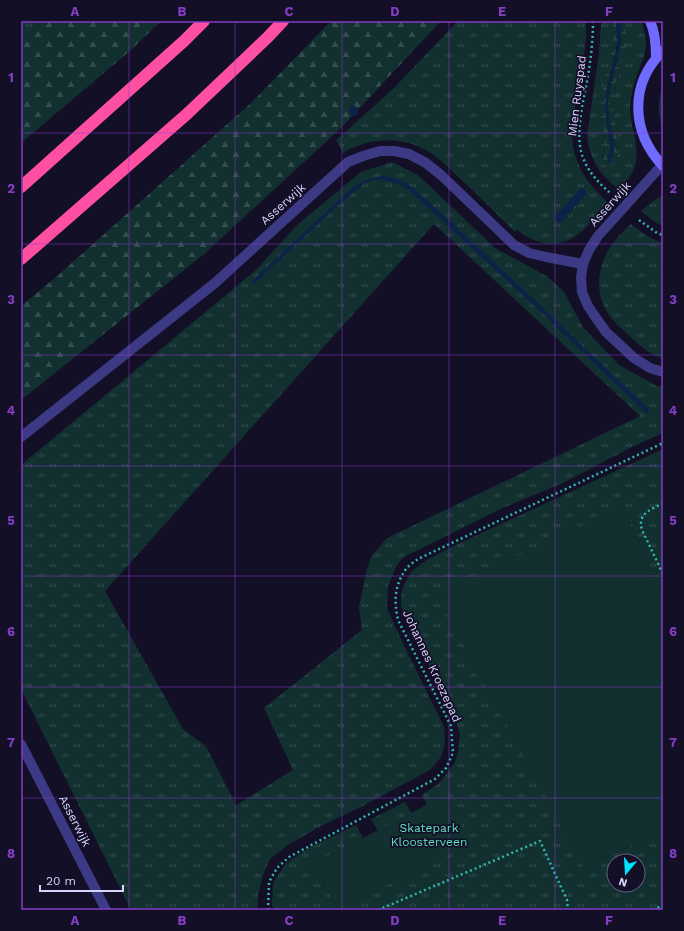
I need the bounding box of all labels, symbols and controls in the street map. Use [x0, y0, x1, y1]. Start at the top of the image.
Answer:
text: A [71, 4, 80, 19]
text: B [178, 4, 187, 19]
text: C [285, 4, 294, 19]
text: D [390, 4, 400, 19]
text: E [498, 4, 506, 19]
text: F [605, 4, 613, 19]
street label: Mien Ruyspad [565, 55, 589, 137]
text: 1 [8, 70, 14, 85]
text: 1 [670, 70, 676, 85]
street label: Asserwijk [586, 179, 634, 229]
street label: Asserwijk [258, 180, 308, 228]
text: 2 [7, 181, 15, 196]
text: 2 [669, 181, 677, 196]
text: 3 [7, 292, 15, 307]
text: 3 [669, 292, 677, 307]
text: 4 [7, 403, 16, 418]
text: 4 [669, 403, 678, 418]
text: 5 [7, 513, 15, 528]
text: 5 [669, 513, 677, 528]
street label: Johannes Kroezepad [400, 608, 464, 724]
text: 6 [7, 624, 15, 639]
text: 6 [669, 624, 677, 639]
text: 7 [7, 735, 15, 750]
text: 7 [669, 735, 677, 750]
street label: Asserwijk [56, 793, 94, 849]
park label: Skatepark Kloosterveen [391, 821, 467, 849]
text: 8 [7, 846, 15, 861]
text: 8 [669, 846, 677, 861]
north arrow [606, 853, 646, 893]
scale bar [40, 867, 123, 893]
text: 20 m [46, 874, 76, 888]
text: N [617, 875, 629, 889]
text: A [71, 913, 80, 928]
text: B [178, 913, 187, 928]
text: C [285, 913, 294, 928]
text: D [390, 913, 400, 928]
text: E [498, 913, 506, 928]
text: F [605, 913, 613, 928]

